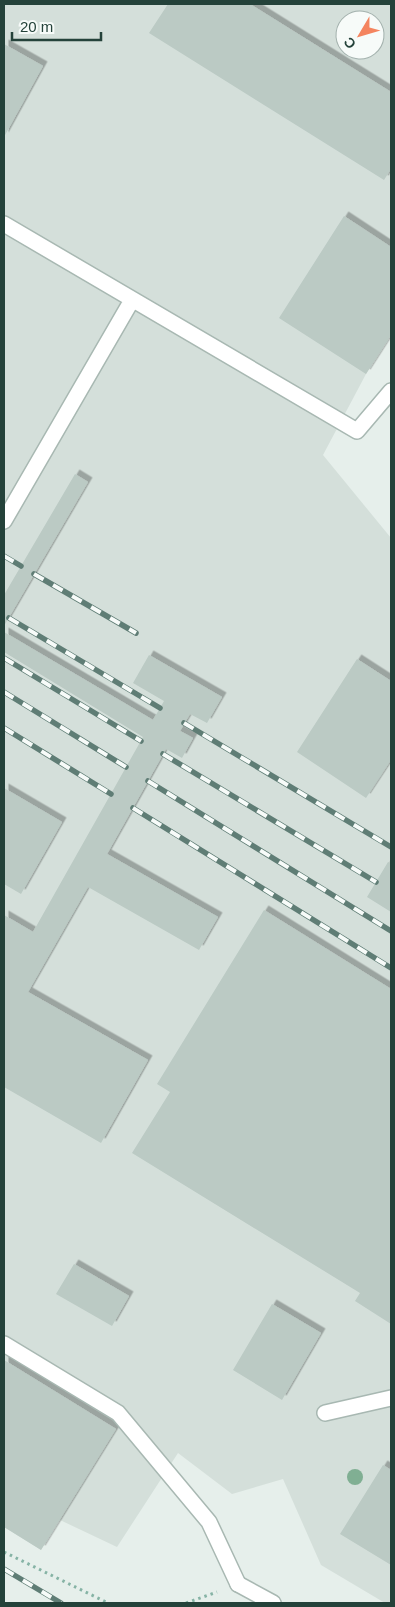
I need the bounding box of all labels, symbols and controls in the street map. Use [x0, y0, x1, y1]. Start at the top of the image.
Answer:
scale bar [12, 10, 101, 42]
north arrow [335, 10, 385, 60]
text: 20 m [20, 18, 53, 35]
text: С [340, 34, 359, 52]

